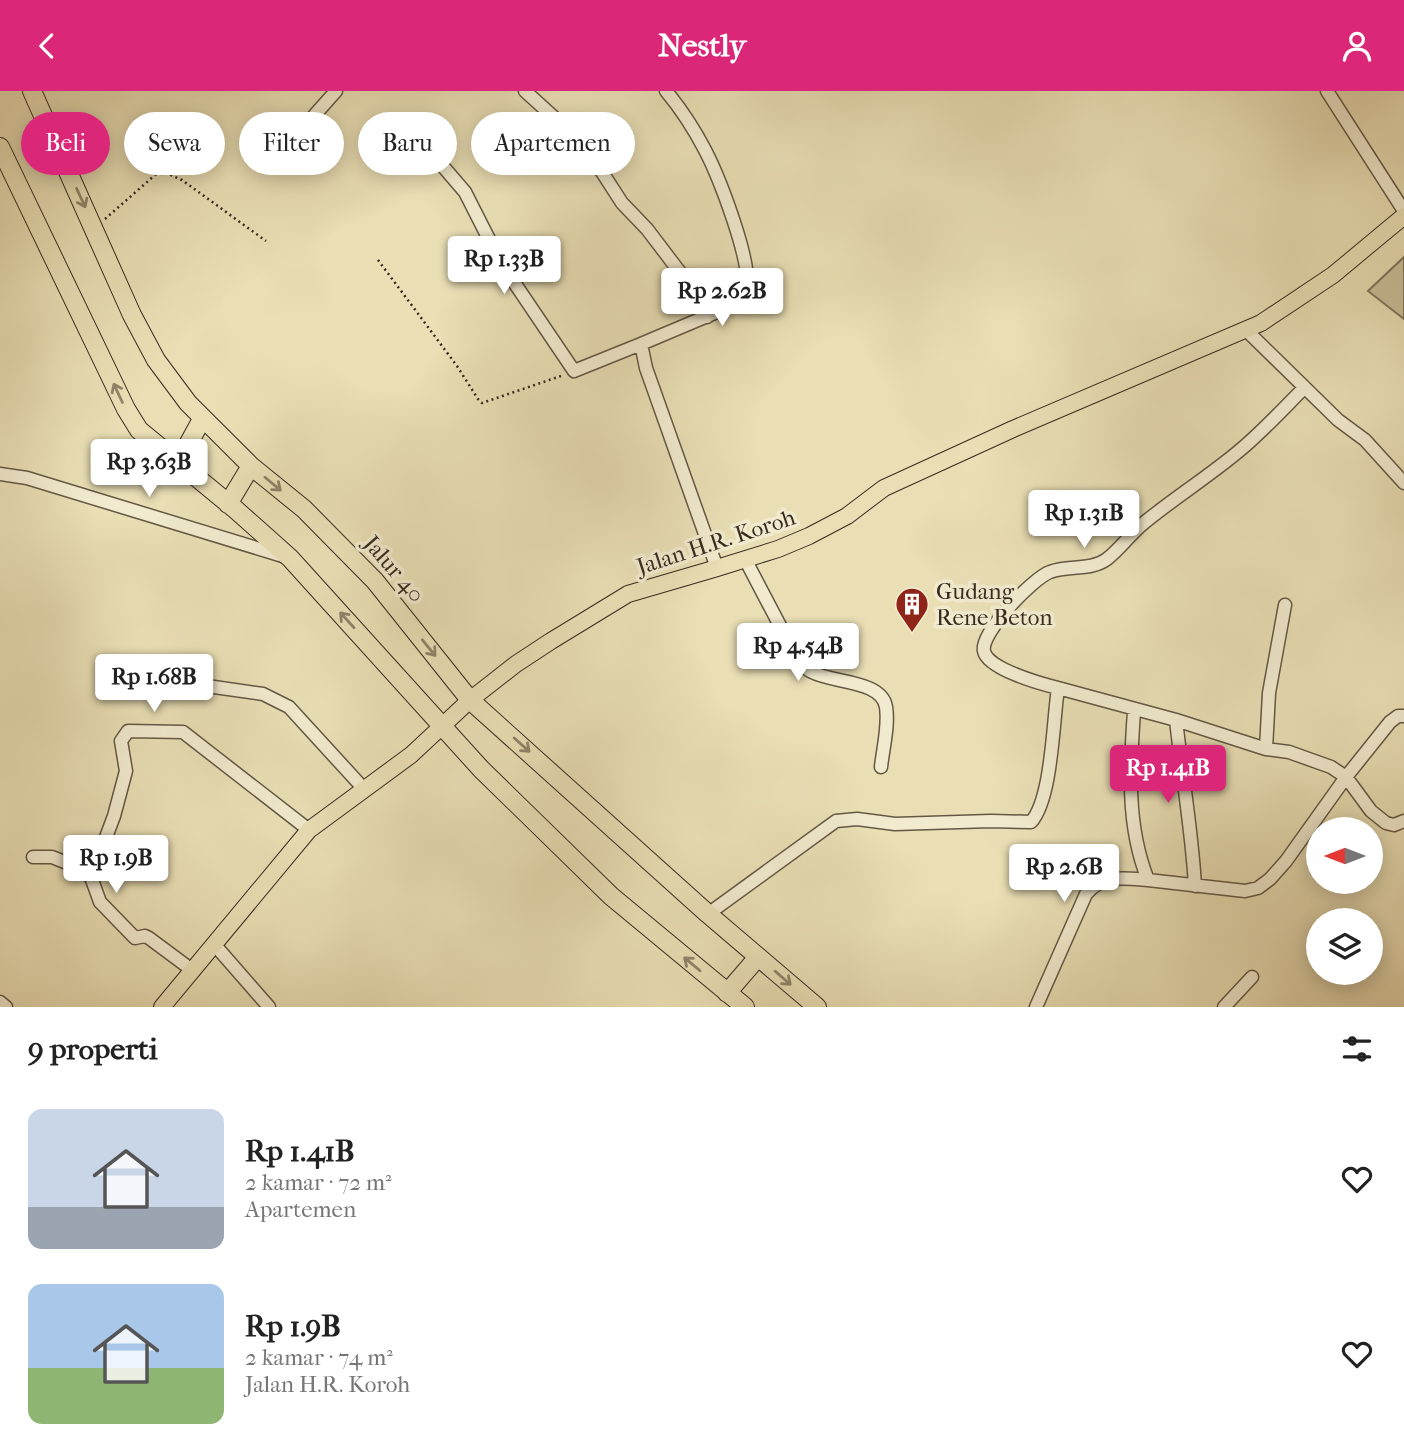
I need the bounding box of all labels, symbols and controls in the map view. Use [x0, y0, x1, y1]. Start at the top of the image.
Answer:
icon: back [28, 27, 66, 65]
text: Nestly [658, 27, 746, 64]
icon: person [1338, 27, 1376, 65]
chip: Beli [21, 112, 110, 175]
chip: Sewa [124, 112, 225, 175]
chip: Filter [239, 112, 344, 175]
chip: Baru [358, 112, 457, 175]
chip: Apartemen [471, 112, 635, 175]
one-way arrow [75, 187, 88, 208]
pin: Rp 1.33B [432, 237, 576, 296]
text: Rp 1.33B [464, 245, 544, 272]
pin: Rp 2.62B [650, 268, 794, 328]
text: Rp 2.62B [677, 277, 767, 304]
one-way arrow [111, 383, 124, 404]
pin: Rp 3.63B [77, 439, 221, 499]
text: Rp 3.63B [107, 448, 191, 475]
one-way arrow [263, 476, 281, 492]
pin: Rp 1.31B [1012, 491, 1156, 550]
text: Rp 1.31B [1044, 499, 1124, 526]
street label: Jalan H.R. Koroh [631, 504, 799, 581]
street label: Jalur 40 [357, 529, 430, 608]
place label: Gudang Rene Beton [936, 578, 1053, 631]
building icon: Gudang Rene Beton [893, 585, 931, 634]
one-way arrow [339, 612, 355, 630]
pin: Rp 4.54B [726, 623, 870, 683]
text: Rp 4.54B [753, 632, 843, 659]
one-way arrow [421, 639, 436, 657]
pin: Rp 1.68B [82, 655, 226, 714]
text: Rp 1.68B [111, 663, 197, 690]
one-way arrow [512, 737, 530, 753]
pin: Rp 1.41B [1096, 745, 1240, 805]
text: Rp 1.41B [1126, 754, 1210, 781]
north arrow [1306, 817, 1382, 894]
map controls [1306, 817, 1383, 985]
pin: Rp 1.9B [51, 835, 181, 895]
text: Rp 1.9B [79, 844, 153, 871]
pin: Rp 2.6B [999, 845, 1129, 904]
text: Rp 2.6B [1025, 853, 1103, 880]
button: layers [1306, 908, 1383, 985]
one-way arrow [683, 956, 701, 972]
one-way arrow [774, 970, 792, 986]
icon: filters [1338, 1030, 1376, 1068]
text: 9 properti [28, 1032, 158, 1067]
text: Rp 1.41B [245, 1134, 355, 1169]
icon: home [84, 1137, 168, 1221]
icon: heart [1338, 1160, 1376, 1198]
text: 2 kamar · 72 m² [245, 1169, 392, 1196]
text: Apartemen [245, 1196, 356, 1223]
text: Rp 1.9B [245, 1309, 341, 1344]
icon: home [84, 1312, 168, 1396]
icon: heart [1338, 1335, 1376, 1373]
text: 2 kamar · 74 m² [245, 1344, 393, 1371]
text: Jalan H.R. Koroh [245, 1371, 410, 1398]

